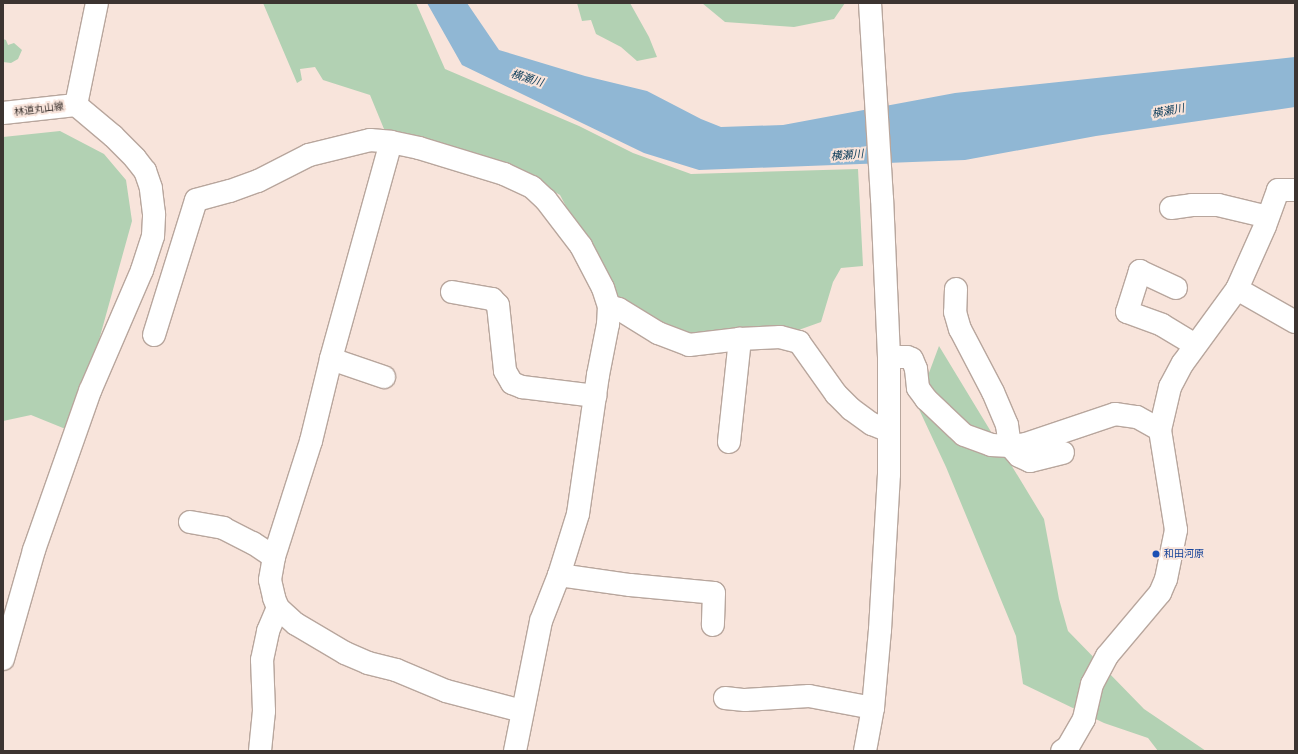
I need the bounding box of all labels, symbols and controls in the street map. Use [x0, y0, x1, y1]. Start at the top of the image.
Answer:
water label: 横瀬川 [509, 67, 545, 89]
street label: 林道丸山線 [13, 100, 65, 118]
water label: 横瀬川 [1151, 101, 1185, 121]
water label: 横瀬川 [830, 147, 864, 163]
place label: 和田河原 [1164, 548, 1204, 560]
marker: 和田河原 [1151, 549, 1161, 559]

